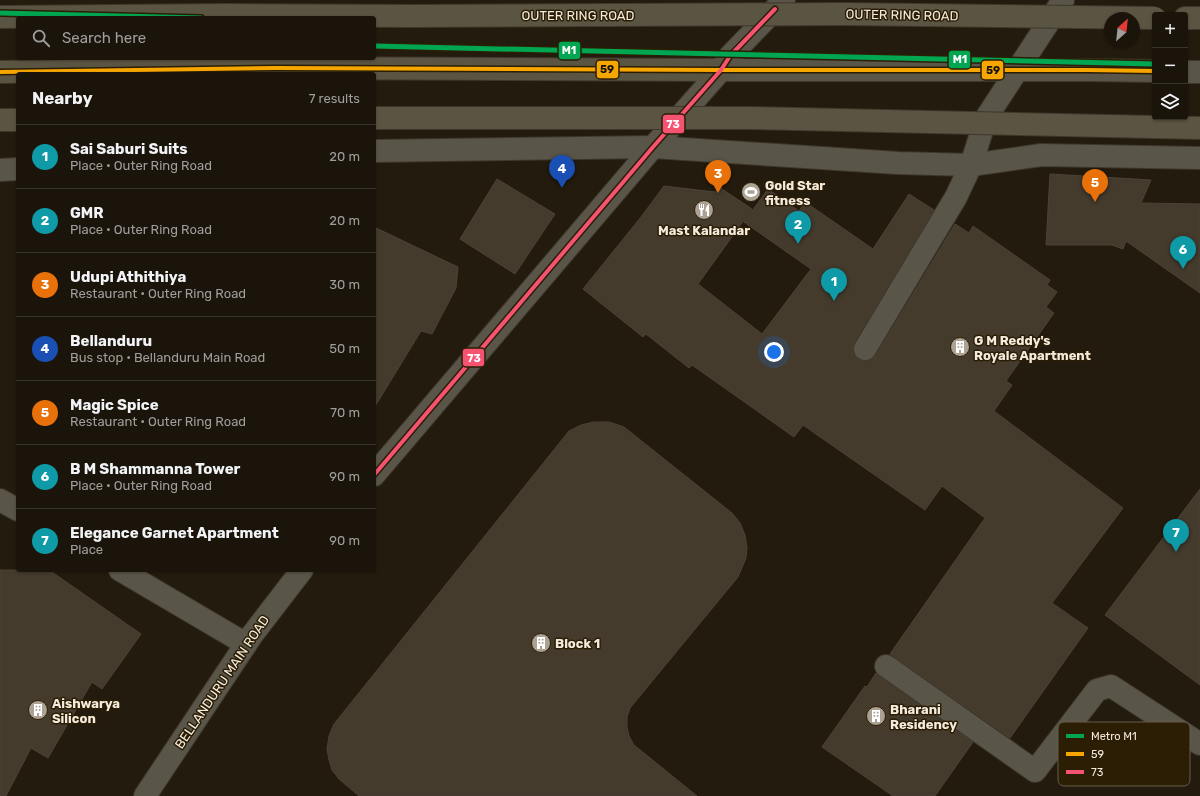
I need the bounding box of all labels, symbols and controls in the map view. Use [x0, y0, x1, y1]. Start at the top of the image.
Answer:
street label: OUTER RING ROAD [845, 7, 959, 23]
street label: OUTER RING ROAD [522, 8, 635, 23]
north arrow [1104, 12, 1140, 48]
map controls [1152, 12, 1188, 120]
button: + [1152, 12, 1188, 48]
search box [16, 16, 376, 60]
icon: search [30, 27, 52, 49]
text: Search here [62, 29, 146, 47]
line badge: M1 [558, 41, 581, 60]
text: M1 [562, 44, 576, 57]
button: − [1152, 48, 1188, 84]
line badge: M1 [948, 50, 971, 69]
text: M1 [953, 53, 967, 66]
line badge: 59 [596, 60, 619, 79]
line badge: 59 [981, 60, 1004, 80]
text: 59 [600, 63, 614, 76]
text: 59 [986, 64, 1000, 77]
button: layers [1152, 84, 1188, 120]
text: Nearby [32, 88, 93, 108]
text: 7 results [309, 91, 360, 106]
line badge: 73 [662, 114, 685, 134]
text: 73 [666, 118, 680, 131]
text: Sai Saburi Suits [70, 140, 188, 158]
text: 1 [42, 149, 48, 164]
text: 20 m [329, 149, 360, 164]
pin: 4 [549, 155, 575, 188]
text: Place · Outer Ring Road [70, 158, 212, 173]
pin: 3 [705, 160, 731, 193]
pin: 5 [1082, 169, 1108, 202]
place label: Gold Star fitness [765, 178, 825, 208]
sports icon: Gold Star fitness [740, 181, 762, 203]
restaurant icon: Mast Kalandar [693, 199, 715, 221]
text: GMR [70, 204, 104, 222]
pin: 2 [785, 211, 811, 244]
text: 2 [41, 213, 49, 228]
text: 20 m [329, 213, 360, 228]
text: Place · Outer Ring Road [70, 222, 212, 237]
place label: Mast Kalandar [658, 223, 750, 238]
pin: 6 [1170, 236, 1196, 269]
text: Udupi Athithiya [70, 268, 186, 286]
pin: 1 [821, 268, 847, 301]
text: 3 [41, 277, 49, 292]
text: 30 m [329, 277, 360, 292]
text: Restaurant · Outer Ring Road [70, 286, 246, 301]
text: Bellanduru [70, 332, 152, 350]
place label: G M Reddy's Royale Apartment [974, 333, 1091, 363]
building icon: G M Reddy's Royale Apartment [949, 336, 971, 358]
text: 4 [41, 341, 49, 356]
text: 50 m [329, 341, 360, 356]
your location [764, 342, 784, 362]
line badge: 73 [462, 348, 485, 367]
text: Bus stop · Bellanduru Main Road [70, 350, 265, 365]
text: 73 [467, 352, 481, 365]
text: Magic Spice [70, 396, 159, 414]
text: 5 [41, 405, 49, 420]
text: 70 m [330, 405, 360, 420]
text: Restaurant · Outer Ring Road [70, 414, 246, 429]
text: B M Shammanna Tower [70, 460, 240, 478]
text: 6 [41, 469, 49, 484]
text: 90 m [329, 469, 360, 484]
text: Place · Outer Ring Road [70, 478, 212, 493]
pin: 7 [1163, 519, 1189, 552]
text: Elegance Garnet Apartment [70, 524, 279, 542]
text: 7 [41, 533, 49, 548]
text: 90 m [329, 533, 360, 548]
text: Place [70, 542, 103, 557]
street label: BELLANDURU MAIN ROAD [172, 613, 272, 751]
building icon: Block 1 [530, 632, 552, 654]
place label: Block 1 [555, 636, 600, 651]
place label: Aishwarya Silicon [52, 696, 120, 726]
building icon: Aishwarya Silicon [27, 699, 49, 721]
place label: Bharani Residency [890, 702, 957, 732]
building icon: Bharani Residency [865, 705, 887, 727]
legend [1058, 722, 1190, 786]
text: Metro M1 [1091, 730, 1137, 743]
text: 59 [1091, 748, 1104, 761]
text: 73 [1091, 766, 1104, 779]

